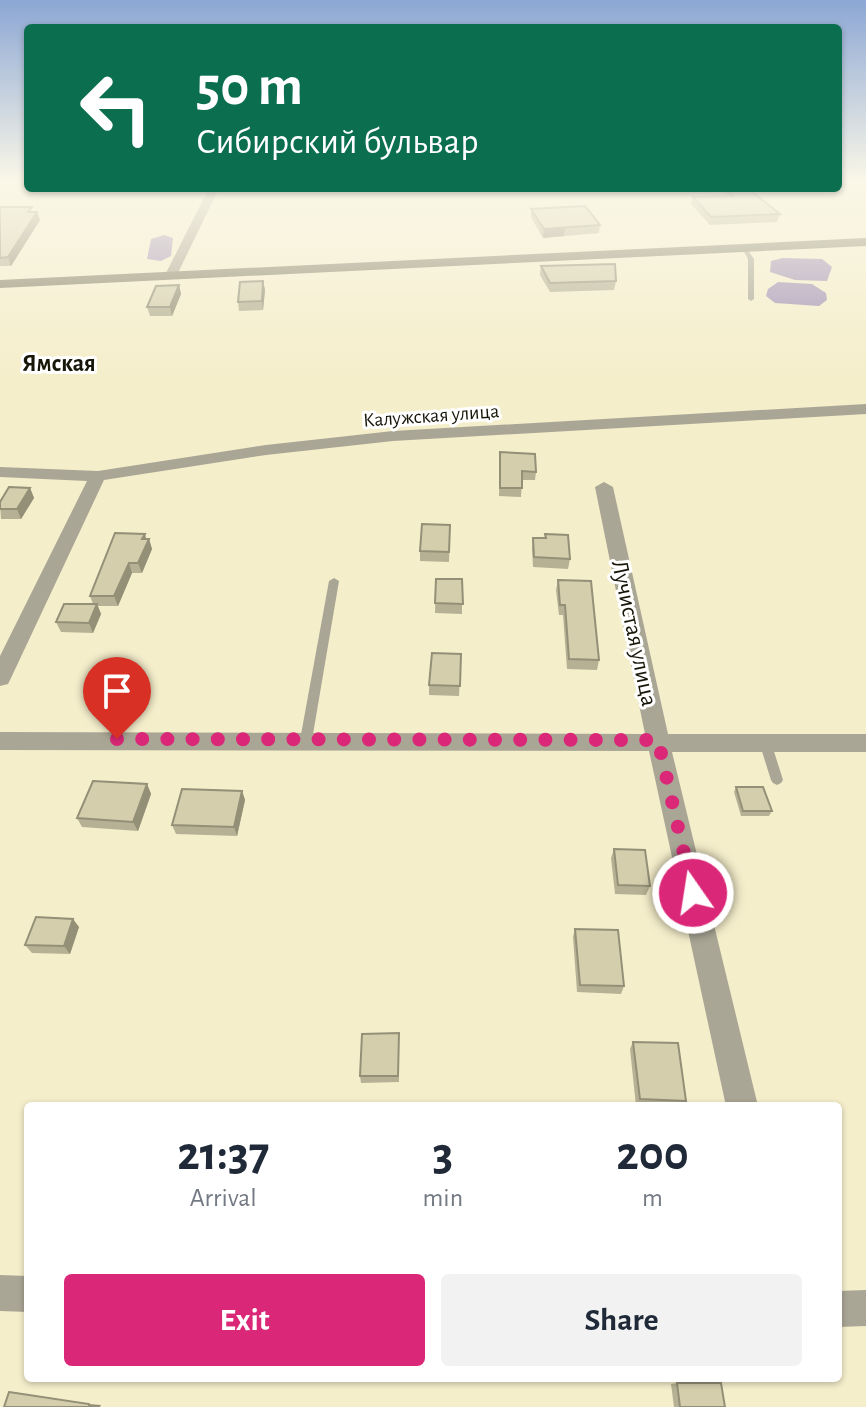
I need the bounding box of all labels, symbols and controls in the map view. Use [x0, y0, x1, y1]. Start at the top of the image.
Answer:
icon: left [64, 56, 168, 160]
text: 50 m [196, 59, 303, 115]
text: Сибирский бульвар [196, 124, 479, 160]
district label: Ямская [22, 352, 96, 376]
street label: Калужская улица [362, 401, 500, 431]
street label: Лучистая улица [607, 558, 661, 708]
pin [83, 657, 151, 739]
icon: arrive [95, 669, 139, 713]
position arrow [651, 851, 735, 935]
text: 21:37 [177, 1131, 269, 1179]
text: 3 [432, 1131, 453, 1179]
text: 200 [616, 1131, 689, 1179]
text: Arrival [190, 1185, 257, 1211]
text: min [423, 1185, 463, 1211]
text: m [642, 1185, 663, 1211]
button: Exit [64, 1274, 425, 1366]
button: Share [441, 1274, 802, 1366]

